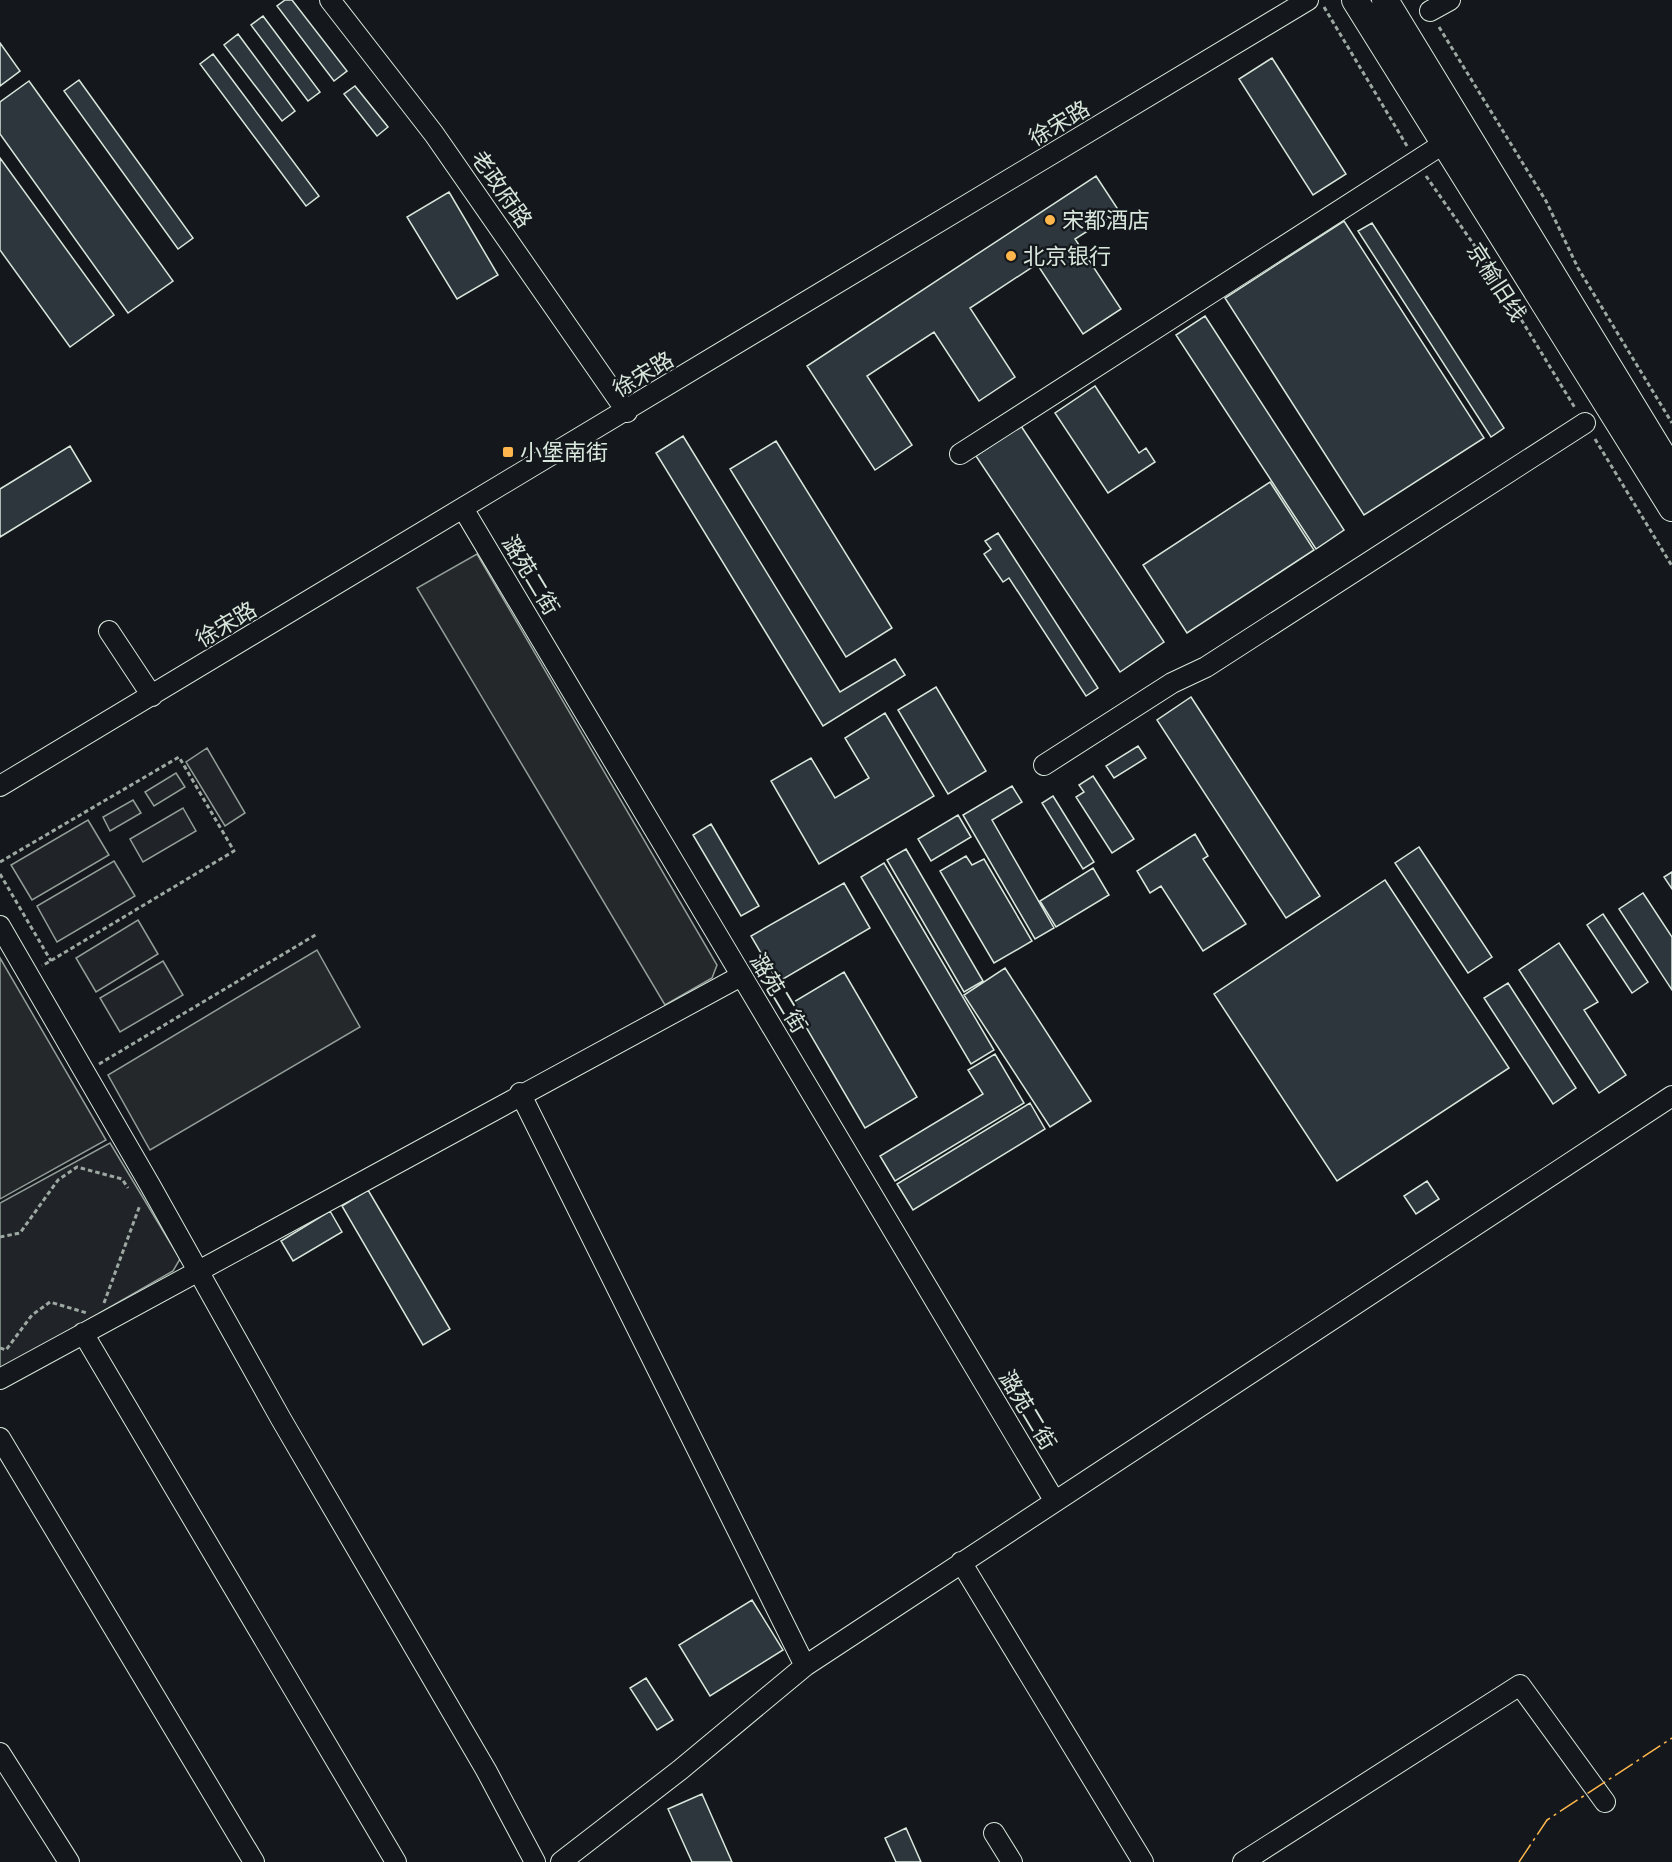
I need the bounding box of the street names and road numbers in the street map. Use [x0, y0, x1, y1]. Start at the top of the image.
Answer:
street label: 徐宋路 [1022, 91, 1096, 155]
street label: 老政府路 [463, 143, 541, 235]
street label: 京榆旧线 [1459, 236, 1535, 328]
street label: 徐宋路 [606, 342, 680, 406]
street label: 潞苑二街 [494, 529, 568, 621]
street label: 徐宋路 [189, 592, 263, 656]
street label: 潞苑二街 [742, 947, 816, 1039]
street label: 潞苑二街 [991, 1364, 1065, 1456]

